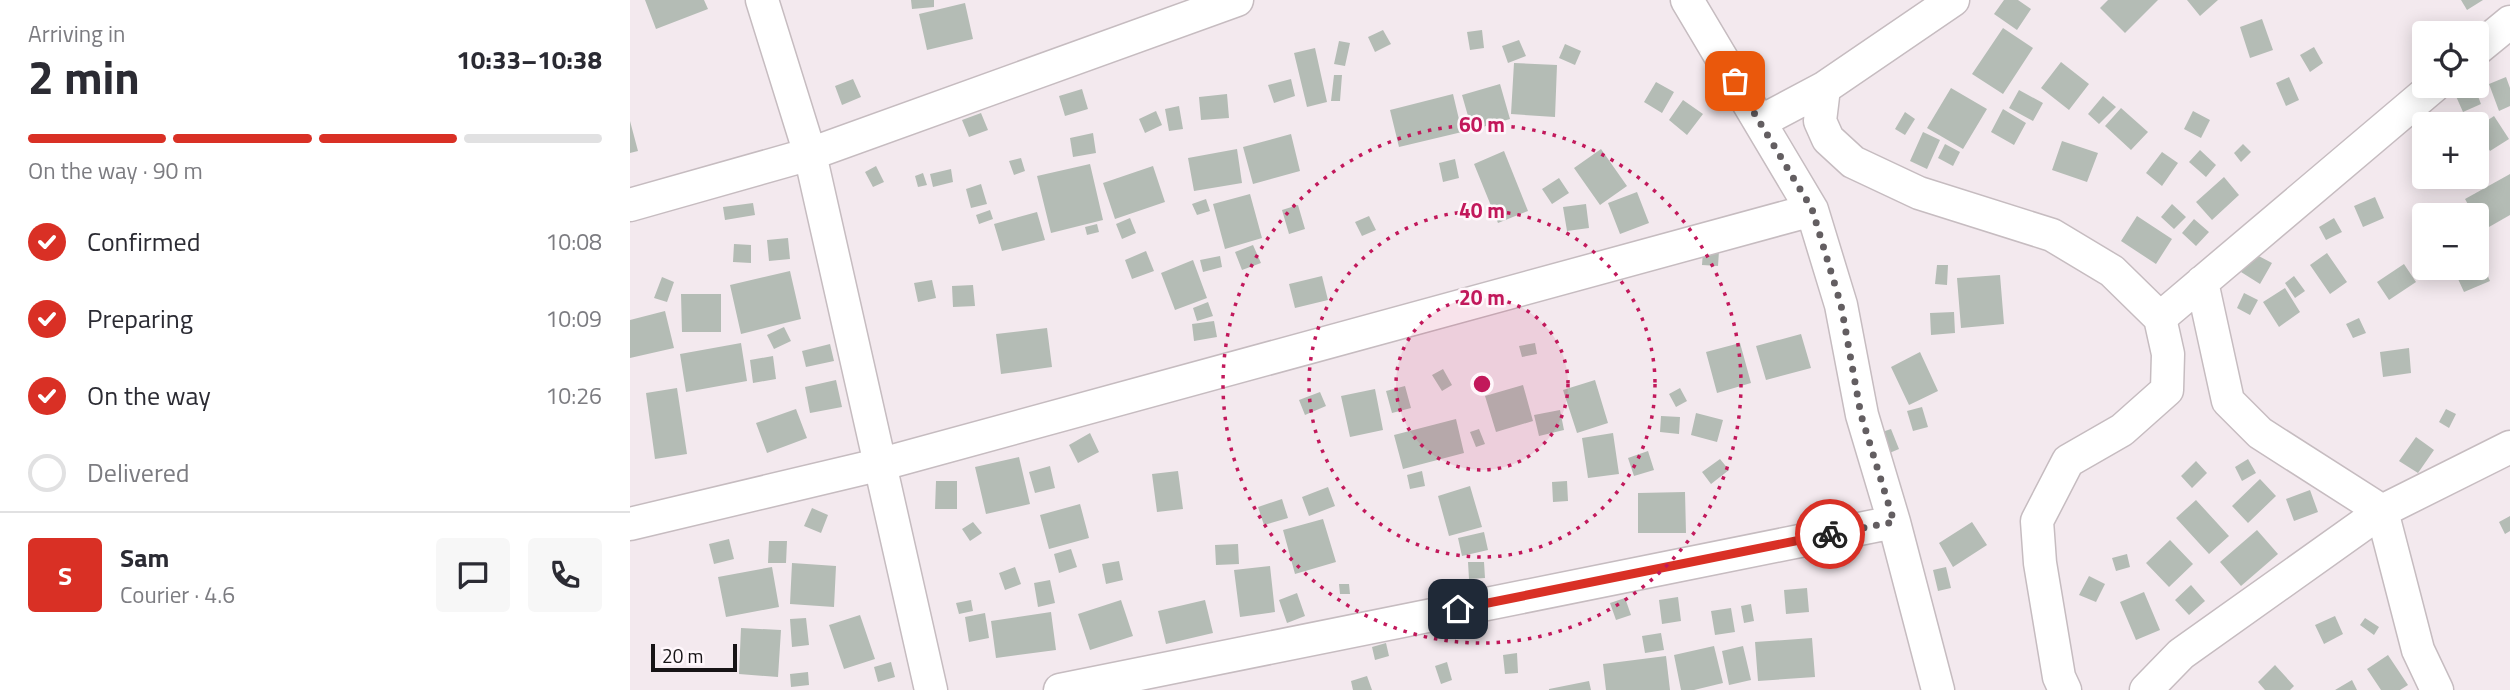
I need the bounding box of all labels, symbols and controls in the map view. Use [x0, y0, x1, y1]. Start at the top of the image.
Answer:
text: Arriving in [28, 16, 125, 51]
map controls [2412, 21, 2489, 280]
button: locate [2412, 21, 2489, 98]
text: 10:33–10:38 [456, 40, 602, 79]
text: 2 min [28, 42, 140, 112]
pin [1705, 51, 1765, 111]
icon: bag [1716, 62, 1754, 100]
text: 60 m [1459, 108, 1505, 140]
button: + [2412, 112, 2489, 189]
text: On the way · 90 m [28, 153, 203, 188]
text: 40 m [1459, 194, 1505, 226]
button: − [2412, 203, 2489, 280]
text: Confirmed [87, 222, 201, 261]
icon: check [28, 223, 66, 261]
text: 10:08 [545, 224, 602, 259]
text: 20 m [1459, 281, 1505, 313]
text: Preparing [87, 299, 193, 338]
icon: check [28, 300, 66, 338]
text: 10:09 [545, 301, 602, 336]
centre of rings [1470, 372, 1494, 396]
text: On the way [87, 376, 211, 415]
icon: check [28, 377, 66, 415]
text: 10:26 [545, 378, 602, 413]
text: Delivered [87, 453, 190, 492]
courier [1795, 499, 1865, 569]
icon: bike [1811, 515, 1849, 553]
text: Sam [120, 538, 169, 577]
button: chat [436, 538, 510, 612]
button: phone [528, 538, 602, 612]
text: S [58, 556, 72, 595]
text: Courier · 4.6 [120, 577, 235, 612]
pin [1428, 579, 1488, 639]
icon: home [1439, 590, 1477, 628]
scale bar [651, 641, 737, 673]
text: 20 m [662, 641, 703, 670]

